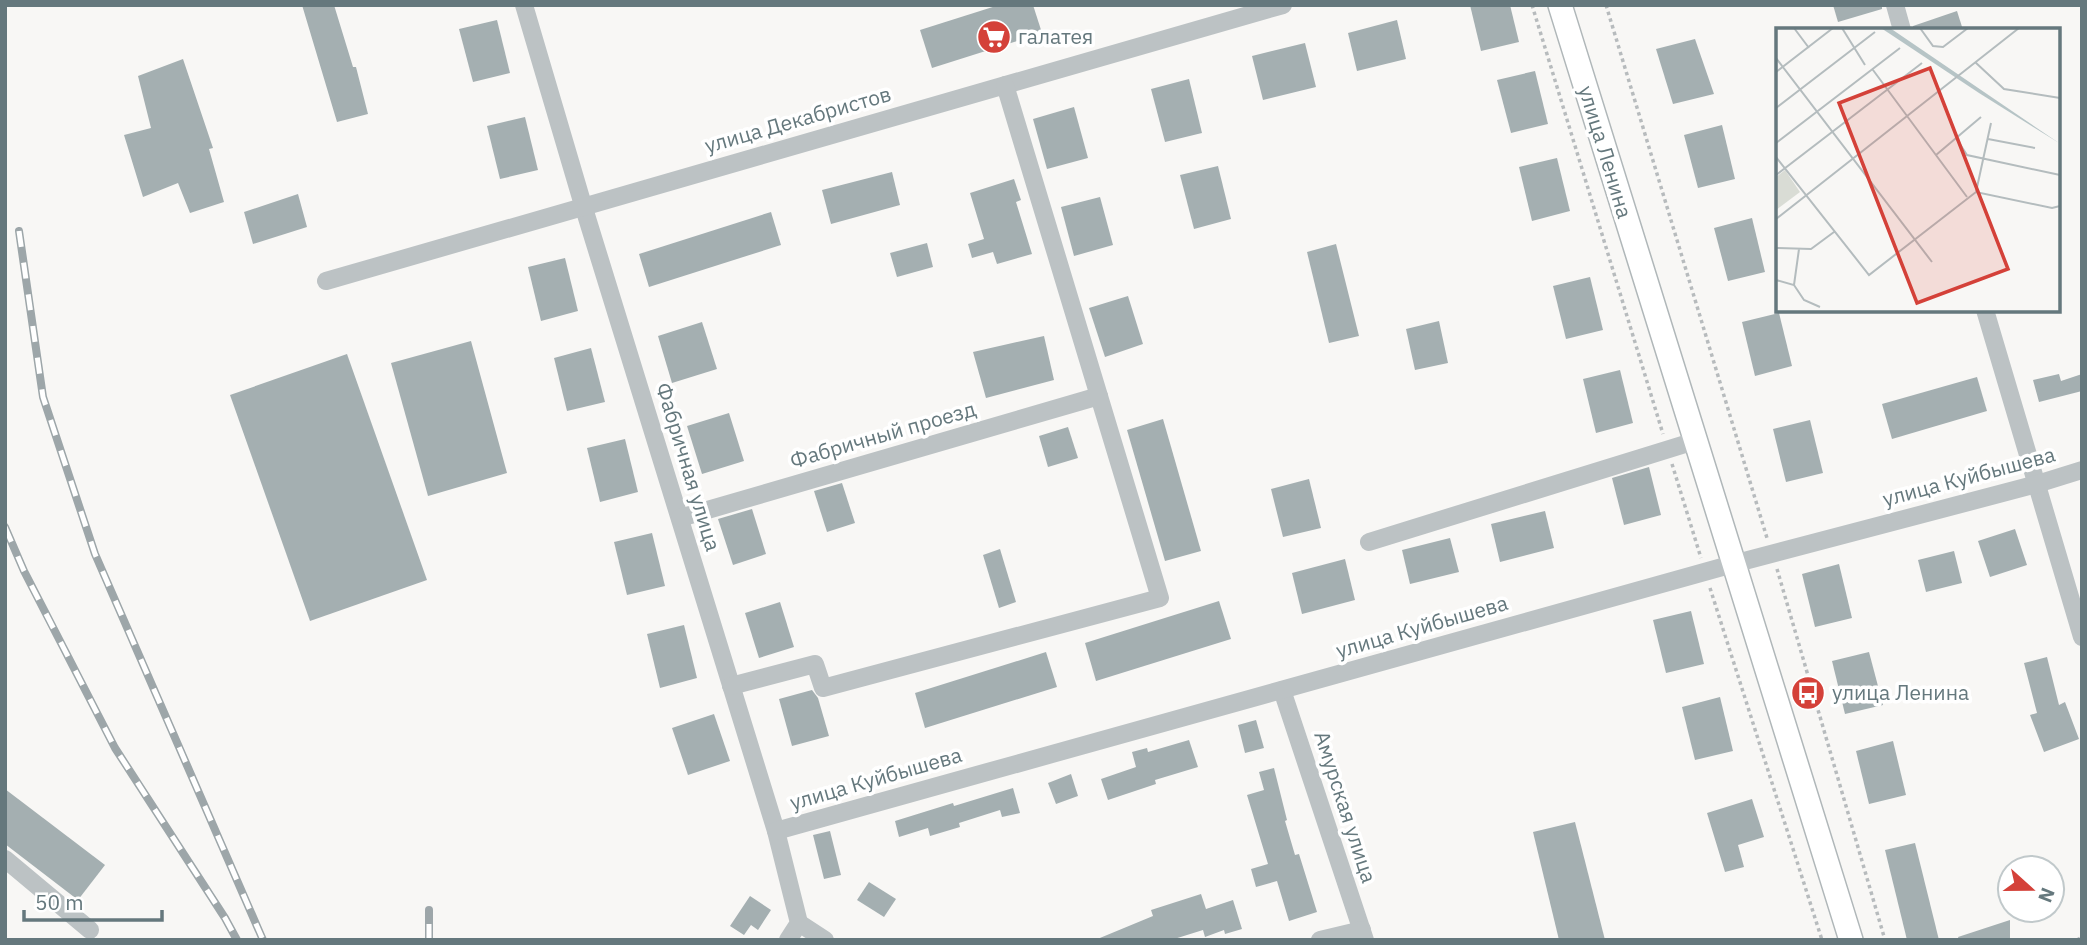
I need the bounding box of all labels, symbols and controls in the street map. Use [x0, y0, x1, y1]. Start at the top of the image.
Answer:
supermarket icon: галатея [975, 18, 1013, 56]
place label: галатея [1018, 22, 1093, 50]
inset map [1776, 28, 2059, 312]
street label: улица Декабристов [701, 79, 894, 159]
street label: улица Ленина [1572, 82, 1639, 221]
street label: Фабричная улица [650, 379, 728, 554]
street label: Фабричный проезд [787, 394, 979, 474]
street label: улица Куйбышева [1879, 440, 2058, 513]
street label: улица Куйбышева [1333, 588, 1511, 664]
bus stop icon: улица Ленина [1789, 674, 1827, 712]
place label: улица Ленина [1832, 678, 1969, 706]
street label: Амурская улица [1308, 727, 1384, 886]
street label: улица Куйбышева [787, 740, 965, 816]
north arrow [1996, 854, 2066, 924]
scale bar [24, 878, 163, 922]
text: N [2033, 884, 2061, 906]
text: 50 m [35, 888, 84, 916]

